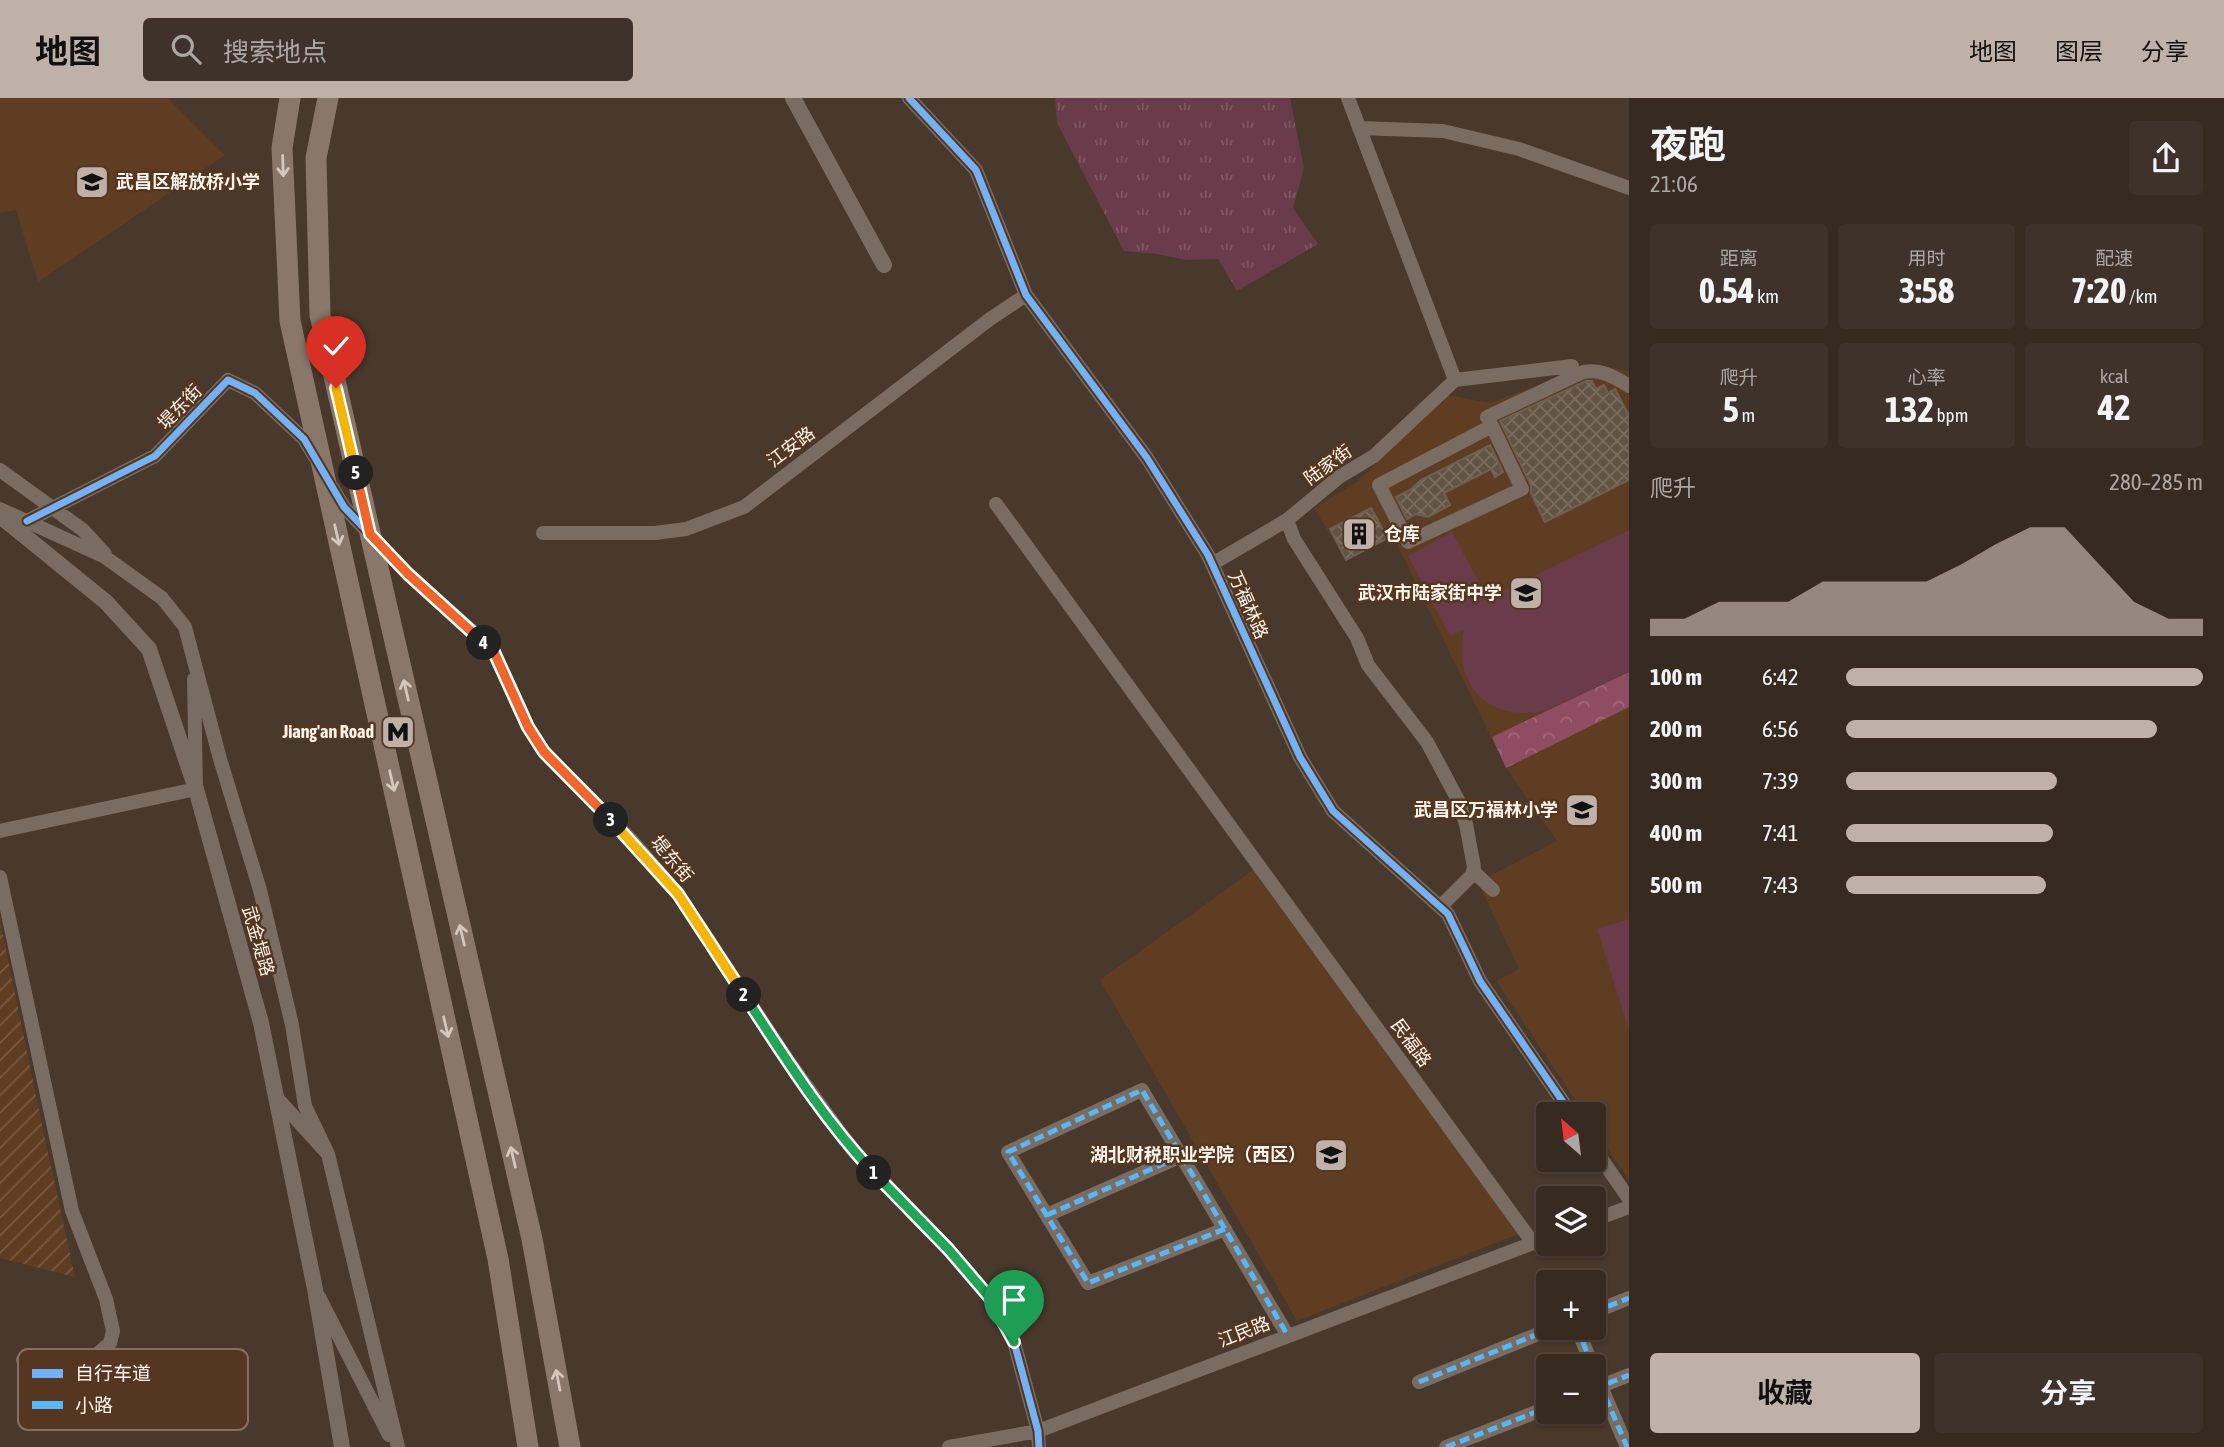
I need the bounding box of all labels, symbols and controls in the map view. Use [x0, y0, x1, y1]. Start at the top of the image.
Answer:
search box [143, 18, 633, 81]
icon: search [167, 30, 205, 68]
text: 地图 [35, 32, 101, 70]
text: 搜索地点 [223, 37, 327, 67]
text: 地图 [1969, 38, 2017, 65]
text: 图层 [2055, 38, 2103, 65]
text: 分享 [2141, 38, 2189, 65]
button: share [2129, 121, 2203, 195]
text: 夜跑 [1650, 123, 1726, 166]
one-way arrow [277, 154, 290, 177]
school or university icon: 武昌区解放桥小学 [73, 163, 111, 201]
place label: 武昌区解放桥小学 [116, 171, 260, 192]
text: 21:06 [1650, 171, 1698, 197]
text: 距离 [1720, 247, 1758, 269]
text: 用时 [1907, 247, 1946, 269]
text: 配速 [2095, 247, 2133, 269]
text: 0.54 [1699, 270, 1754, 310]
text: 3:58 [1899, 270, 1954, 310]
text: 7:20 [2071, 270, 2126, 310]
text: km [1754, 285, 1779, 307]
text: /km [2126, 285, 2158, 307]
pin [306, 316, 366, 388]
icon: check [317, 327, 355, 365]
text: kcal [2100, 365, 2129, 387]
text: 爬升 [1720, 366, 1758, 388]
text: 心率 [1907, 366, 1946, 388]
street label: 堤东街 [153, 380, 206, 433]
text: 42 [2098, 387, 2131, 427]
text: 5 [1722, 389, 1739, 429]
text: 132 [1885, 389, 1934, 429]
text: m [1739, 404, 1755, 426]
text: bpm [1934, 404, 1968, 426]
street label: 江安路 [763, 422, 819, 471]
street label: 陆家街 [1300, 440, 1356, 489]
pin: 5 [338, 456, 374, 490]
text: 5 [351, 461, 360, 483]
text: 280–285 m [2109, 469, 2203, 495]
text: 爬升 [1650, 475, 1696, 501]
building icon: 仓库 [1340, 515, 1378, 553]
one-way arrow [331, 523, 345, 546]
place label: 仓库 [1384, 523, 1420, 544]
street label: 万福林路 [1224, 568, 1273, 642]
school or university icon: 武汉市陆家街中学 [1507, 574, 1545, 612]
place label: 武汉市陆家街中学 [1358, 582, 1502, 603]
pin: 4 [466, 626, 502, 660]
text: 4 [479, 631, 488, 653]
text: 100 m [1650, 664, 1702, 690]
text: 6:42 [1762, 664, 1799, 690]
one-way arrow [399, 679, 412, 702]
metro station icon: Jiang'an Road [379, 713, 417, 751]
text: 200 m [1650, 716, 1702, 742]
text: 6:56 [1762, 716, 1799, 742]
place label: Jiang'an Road [281, 721, 374, 742]
text: 300 m [1650, 768, 1702, 794]
text: 7:39 [1762, 768, 1799, 794]
one-way arrow [386, 769, 399, 792]
school or university icon: 武昌区万福林小学 [1563, 791, 1601, 829]
place label: 武昌区万福林小学 [1414, 799, 1558, 820]
pin: 3 [594, 802, 628, 838]
text: 3 [606, 808, 615, 830]
text: 400 m [1650, 820, 1702, 846]
text: 7:41 [1762, 820, 1799, 846]
street label: 堤东街 [647, 831, 698, 886]
text: 500 m [1650, 872, 1702, 898]
text: 7:43 [1762, 872, 1799, 898]
street label: 武金堤路 [238, 903, 278, 978]
one-way arrow [455, 924, 469, 947]
pin: 2 [726, 978, 762, 1012]
text: 2 [739, 983, 748, 1005]
one-way arrow [440, 1015, 454, 1038]
street label: 民福路 [1387, 1015, 1436, 1071]
north arrow [1536, 1102, 1606, 1172]
map controls [1536, 1102, 1606, 1424]
school or university icon: 湖北财税职业学院（西区） [1312, 1136, 1350, 1174]
place label: 湖北财税职业学院（西区） [1090, 1144, 1306, 1165]
one-way arrow [506, 1146, 519, 1169]
pin: 1 [856, 1156, 892, 1190]
text: 1 [869, 1161, 878, 1183]
button: layers [1536, 1186, 1606, 1256]
pin [984, 1270, 1044, 1342]
button: + [1536, 1270, 1606, 1340]
icon: arrive [995, 1281, 1033, 1319]
street label: 江民路 [1215, 1312, 1273, 1351]
legend [18, 1349, 248, 1430]
button: 收藏 [1650, 1353, 1920, 1433]
button: 分享 [1934, 1353, 2203, 1433]
button: − [1536, 1354, 1606, 1424]
text: 自行车道 [75, 1362, 151, 1384]
one-way arrow [551, 1369, 565, 1392]
text: 小路 [75, 1394, 113, 1416]

